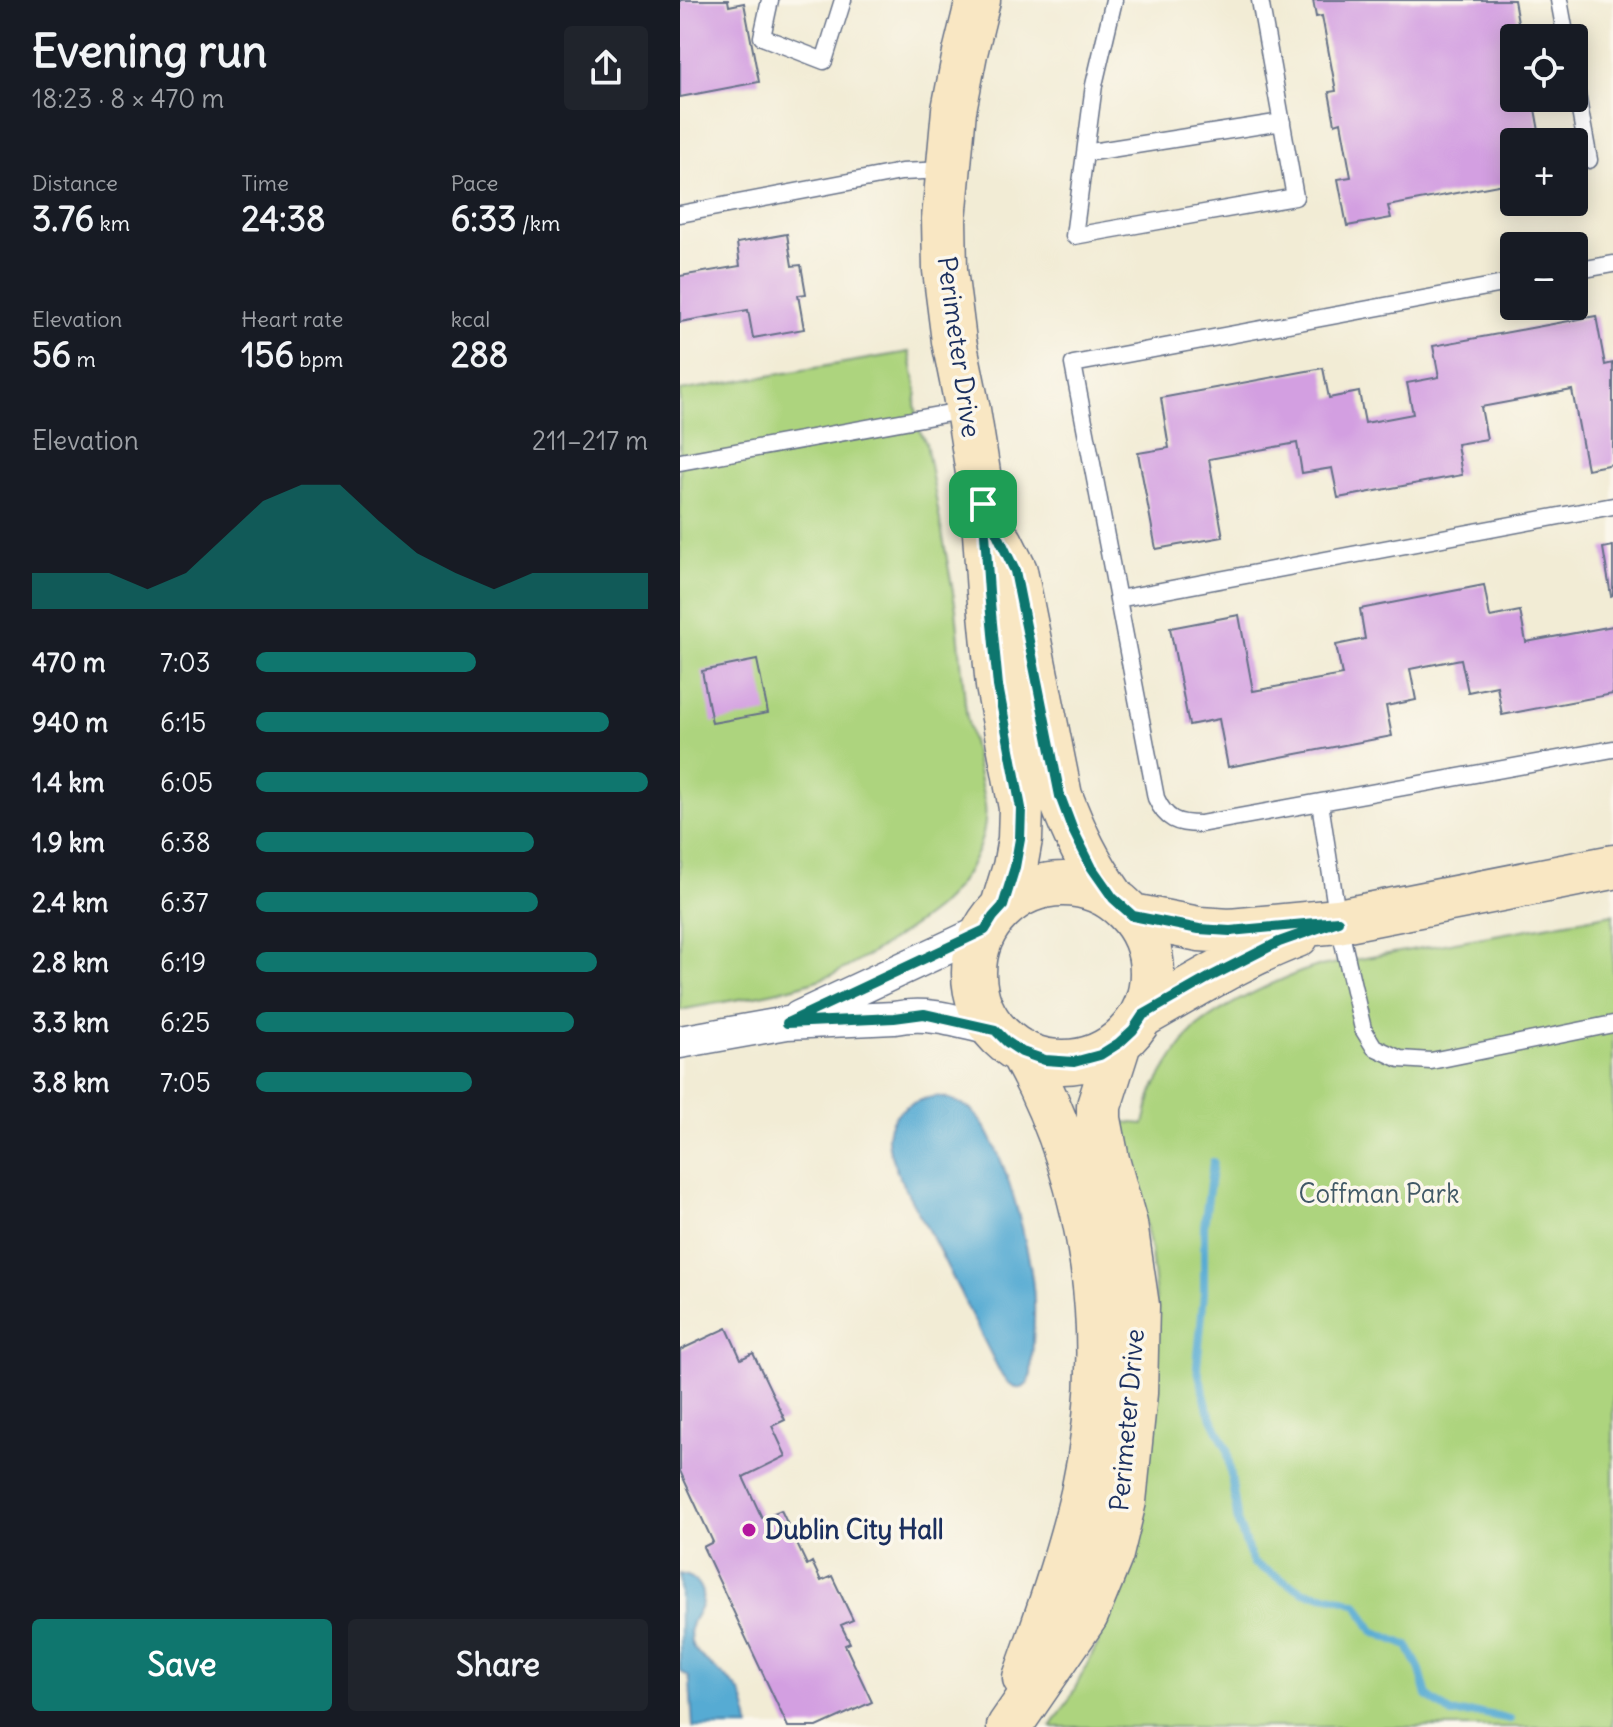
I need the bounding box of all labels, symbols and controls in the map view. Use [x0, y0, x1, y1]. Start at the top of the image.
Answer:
text: Evening run [32, 24, 267, 79]
map controls [1500, 24, 1588, 320]
button: locate [1500, 24, 1588, 112]
button: share [564, 26, 648, 110]
text: 18:23 · 8 × 470 m [32, 82, 224, 115]
button: + [1500, 128, 1588, 216]
text: Distance [32, 169, 118, 197]
text: Time [241, 169, 289, 197]
text: Pace [451, 169, 498, 197]
text: 3.76 [32, 197, 94, 240]
text: 24:38 [241, 197, 326, 240]
text: 6:33 [451, 197, 517, 240]
text: km [94, 209, 130, 237]
text: /km [517, 209, 560, 237]
button: − [1500, 232, 1588, 320]
street label: Perimeter Drive [930, 254, 989, 440]
text: Elevation [32, 305, 122, 333]
text: Heart rate [241, 305, 343, 333]
text: kcal [451, 305, 490, 333]
text: 56 [32, 333, 71, 376]
text: 156 [241, 333, 294, 376]
text: 288 [451, 333, 508, 376]
text: m [71, 345, 96, 373]
text: bpm [294, 345, 343, 373]
text: Elevation [32, 424, 139, 457]
text: 211–217 m [532, 424, 648, 457]
pin [949, 470, 1017, 538]
icon: arrive [961, 482, 1005, 526]
text: 470 m [32, 646, 106, 679]
text: 7:03 [160, 646, 211, 679]
text: 940 m [32, 706, 108, 739]
text: 6:15 [160, 706, 206, 739]
text: 1.4 km [32, 766, 105, 799]
text: 6:05 [160, 766, 213, 799]
text: 1.9 km [32, 826, 105, 859]
text: 6:38 [160, 826, 211, 859]
text: 2.4 km [32, 886, 108, 919]
text: 6:37 [160, 886, 208, 919]
text: 2.8 km [32, 946, 109, 979]
text: 6:19 [160, 946, 206, 979]
text: 3.3 km [32, 1006, 109, 1039]
text: 6:25 [160, 1006, 210, 1039]
text: 3.8 km [32, 1066, 109, 1099]
text: 7:05 [160, 1066, 211, 1099]
park label: Coffman Park [1299, 1177, 1459, 1210]
street label: Perimeter Drive [1102, 1328, 1151, 1512]
place label: Dublin City Hall [765, 1513, 944, 1546]
marker: Dublin City Hall [740, 1521, 758, 1539]
button: Save [32, 1619, 332, 1711]
button: Share [348, 1619, 648, 1711]

